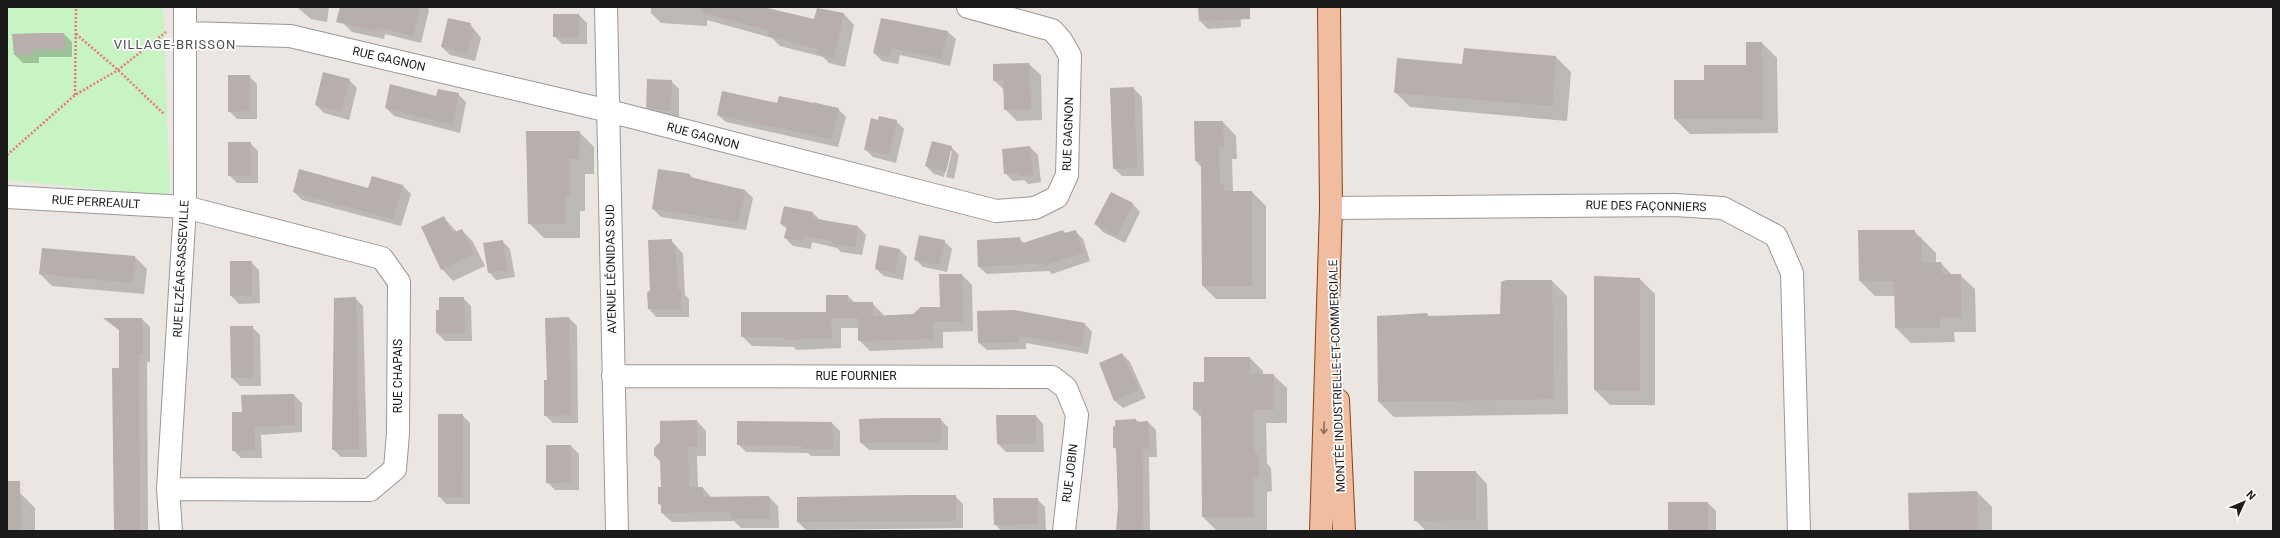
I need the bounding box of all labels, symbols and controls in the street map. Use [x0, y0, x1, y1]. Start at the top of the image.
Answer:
district label: VILLAGE-BRISSON [114, 37, 236, 52]
street label: RUE GAGNON [351, 44, 427, 74]
street label: RUE GAGNON [1060, 97, 1076, 171]
street label: RUE GAGNON [665, 120, 741, 152]
street label: RUE PERREAULT [51, 193, 141, 211]
street label: RUE DES FAÇONNIERS [1585, 198, 1707, 214]
street label: RUE ELZÉAR-SASSEVILLE [169, 200, 192, 338]
street label: AVENUE LÉONIDAS SUD [602, 204, 619, 334]
street label: MONTÉE INDUSTRIELLE-ET-COMMERCIALE [1325, 259, 1348, 493]
street label: RUE CHAPAIS [391, 339, 405, 413]
street label: RUE FOURNIER [815, 369, 897, 383]
one-way arrow [1321, 421, 1328, 434]
street label: RUE JOBIN [1059, 443, 1081, 503]
north arrow [2224, 482, 2264, 522]
text: N [2243, 488, 2258, 503]

